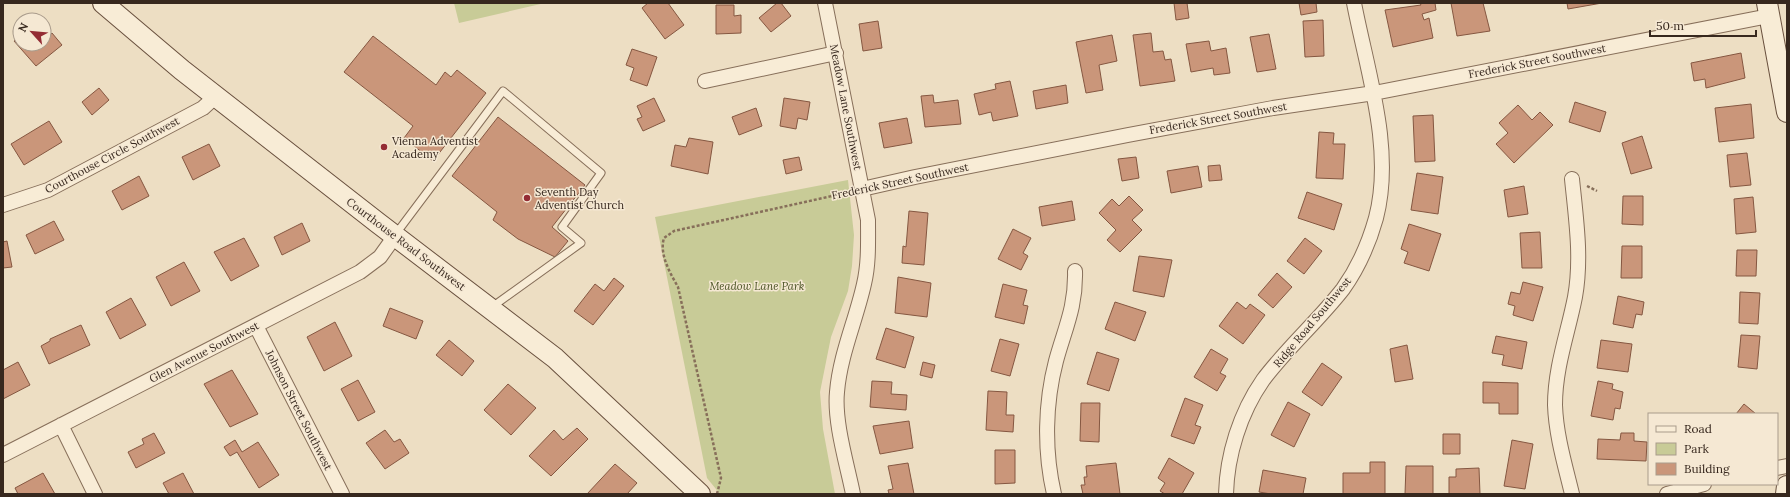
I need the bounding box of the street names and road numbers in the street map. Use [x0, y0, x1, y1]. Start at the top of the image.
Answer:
street label: Frederick Street Southwest [1467, 41, 1608, 81]
street label: Meadow Lane Southwest [827, 43, 865, 172]
street label: Frederick Street Southwest [1148, 99, 1289, 137]
street label: Courthouse Circle Southwest [42, 113, 182, 197]
street label: Frederick Street Southwest [830, 159, 970, 202]
street label: Courthouse Road Southwest [344, 195, 469, 294]
street label: Ridge Road Southwest [1270, 273, 1354, 370]
street label: Glen Avenue Southwest [147, 318, 262, 386]
street label: Johnson Street Southwest [262, 347, 336, 473]

